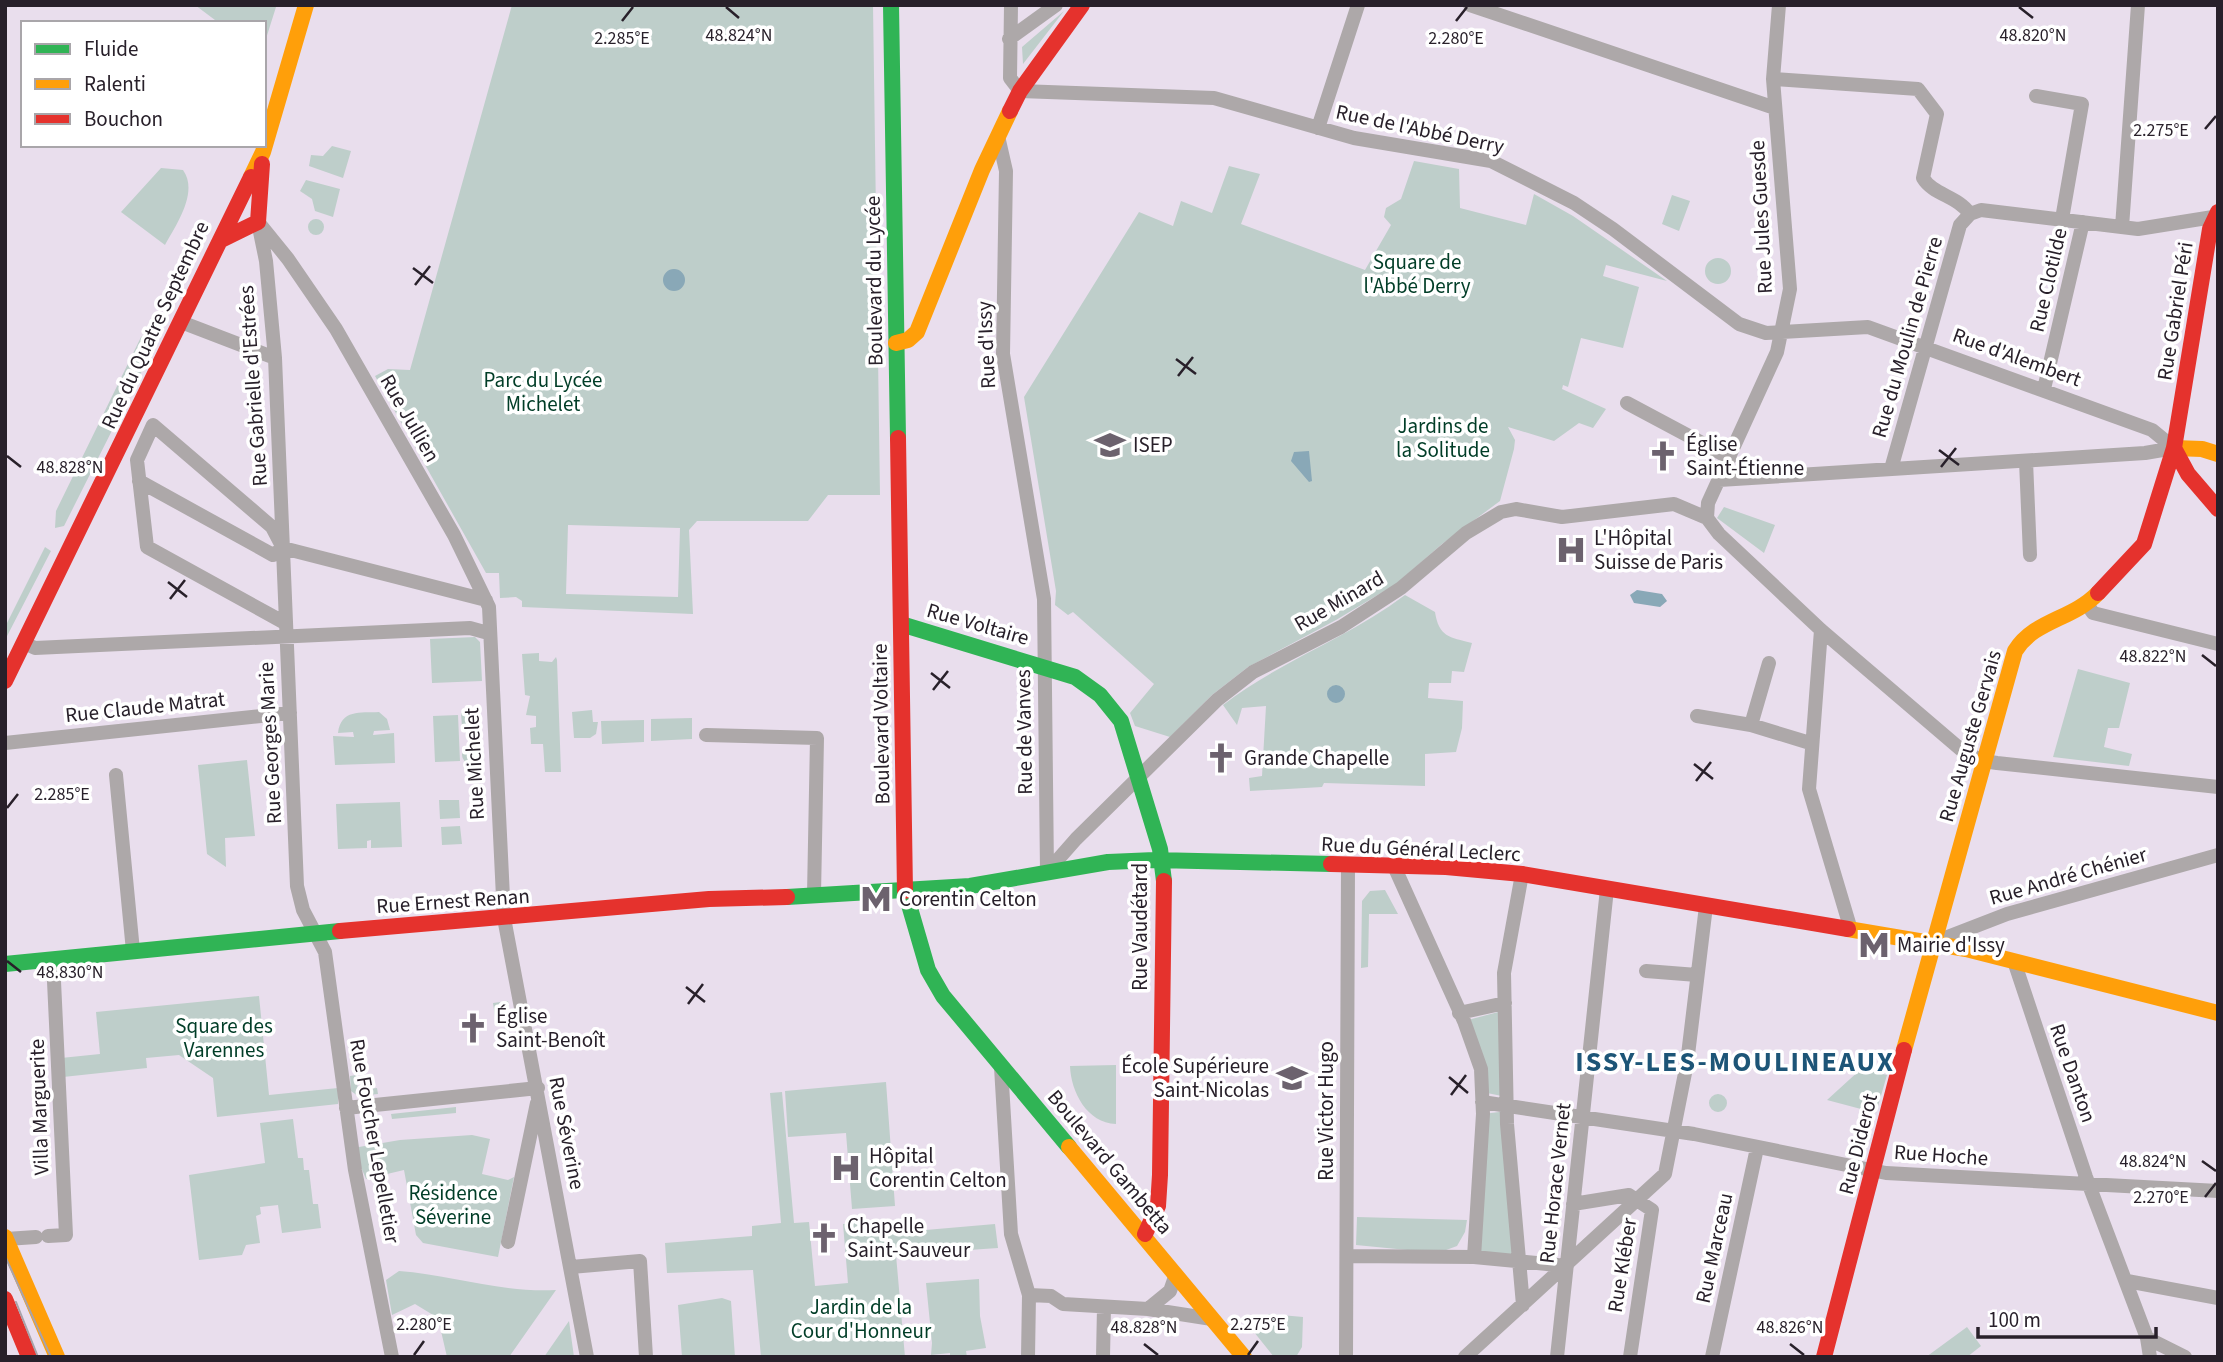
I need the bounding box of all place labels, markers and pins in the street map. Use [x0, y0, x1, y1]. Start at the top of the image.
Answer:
school or university icon: ISEP [1093, 428, 1127, 462]
place label: Église Saint-Étienne [1686, 429, 1804, 483]
place label: ISEP [1133, 430, 1173, 460]
church icon: Église Saint-Étienne [1646, 439, 1680, 473]
place label: L'Hôpital Suisse de Paris [1594, 523, 1723, 577]
hospital icon: L'Hôpital Suisse de Paris [1554, 533, 1588, 567]
church icon: Grande Chapelle [1204, 741, 1238, 775]
place label: Grande Chapelle [1244, 743, 1389, 773]
metro station icon: Corentin Celton [859, 882, 893, 916]
place label: Corentin Celton [899, 884, 1037, 914]
metro station icon: Mairie d'Issy [1857, 928, 1891, 962]
place label: Mairie d'Issy [1897, 930, 2005, 960]
place label: Église Saint-Benoît [496, 1001, 605, 1055]
church icon: Église Saint-Benoît [456, 1011, 490, 1045]
place label: École Supérieure Saint-Nicolas [1121, 1051, 1269, 1105]
school or university icon: École Supérieure Saint-Nicolas [1275, 1061, 1309, 1095]
place label: Hôpital Corentin Celton [869, 1141, 1007, 1195]
hospital icon: Hôpital Corentin Celton [829, 1151, 863, 1185]
place label: Chapelle Saint-Sauveur [847, 1211, 971, 1265]
church icon: Chapelle Saint-Sauveur [807, 1221, 841, 1255]

